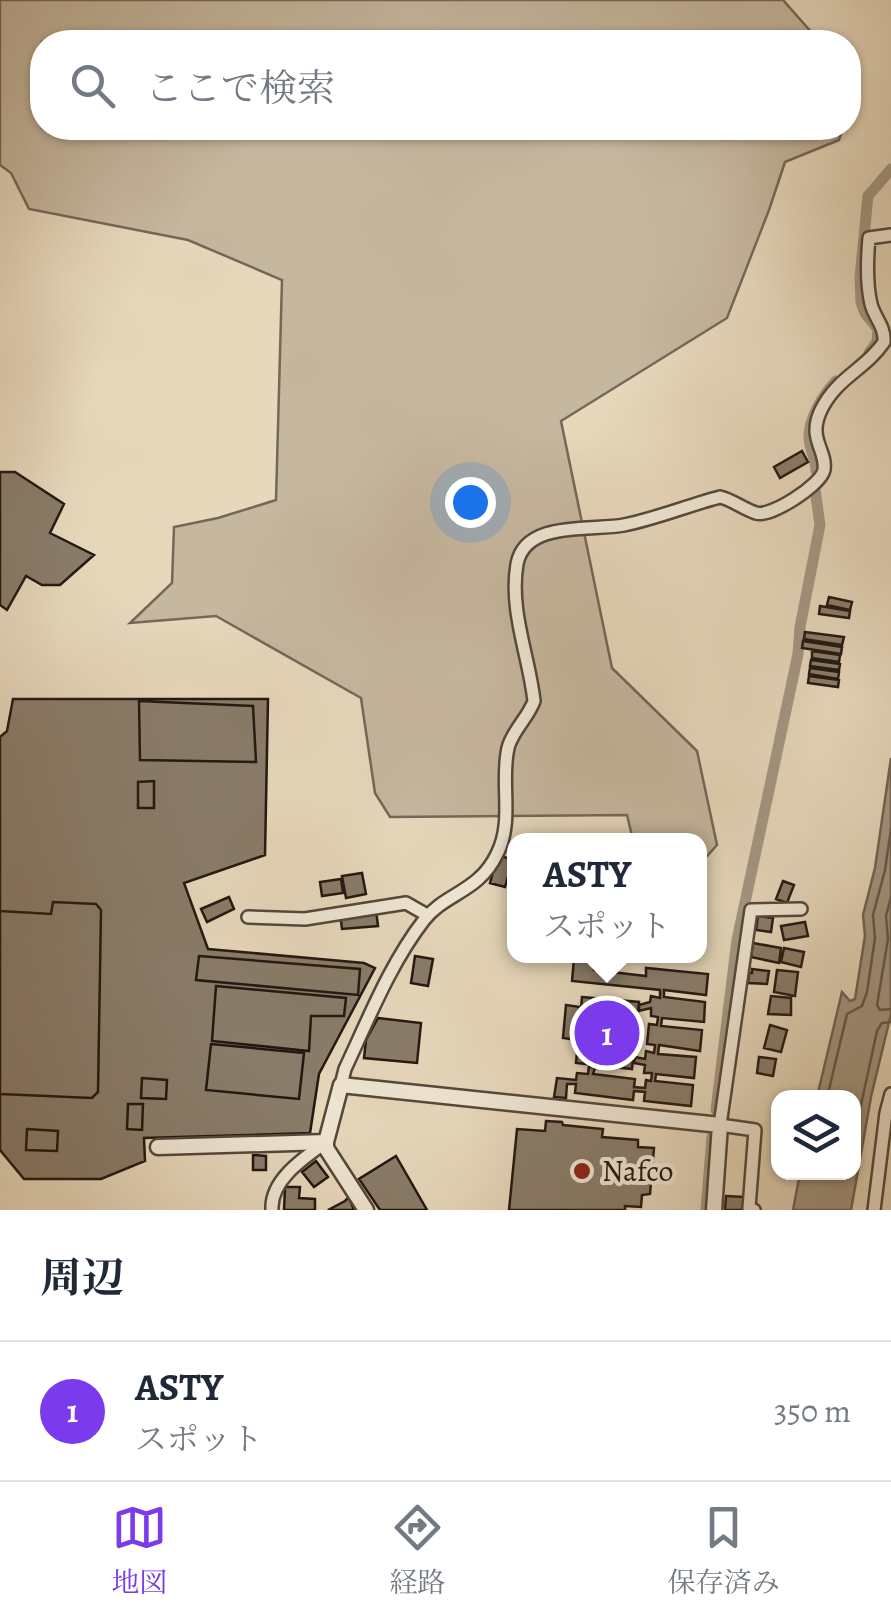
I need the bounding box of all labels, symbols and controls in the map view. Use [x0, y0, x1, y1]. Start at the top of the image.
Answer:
search box [30, 30, 861, 140]
icon: search [65, 58, 120, 113]
text: ここで検索 [145, 62, 335, 114]
your location [445, 477, 496, 528]
popup [507, 833, 707, 963]
text: ASTY [543, 848, 631, 900]
text: スポット [543, 904, 671, 948]
pin: 1 [574, 996, 640, 1070]
map controls [771, 1090, 861, 1180]
button: layers [771, 1090, 861, 1180]
place label: Nafco [602, 1151, 674, 1191]
marker: Nafco [571, 1160, 593, 1182]
text: 周辺 [40, 1249, 124, 1306]
text: ASTY [135, 1361, 223, 1413]
text: 1 [67, 1389, 78, 1433]
text: 350 m [774, 1389, 851, 1433]
text: スポット [135, 1417, 263, 1461]
tab: 地図 [111, 1500, 167, 1602]
tab: 経路 [389, 1500, 446, 1602]
tab: 保存済み [668, 1500, 780, 1602]

